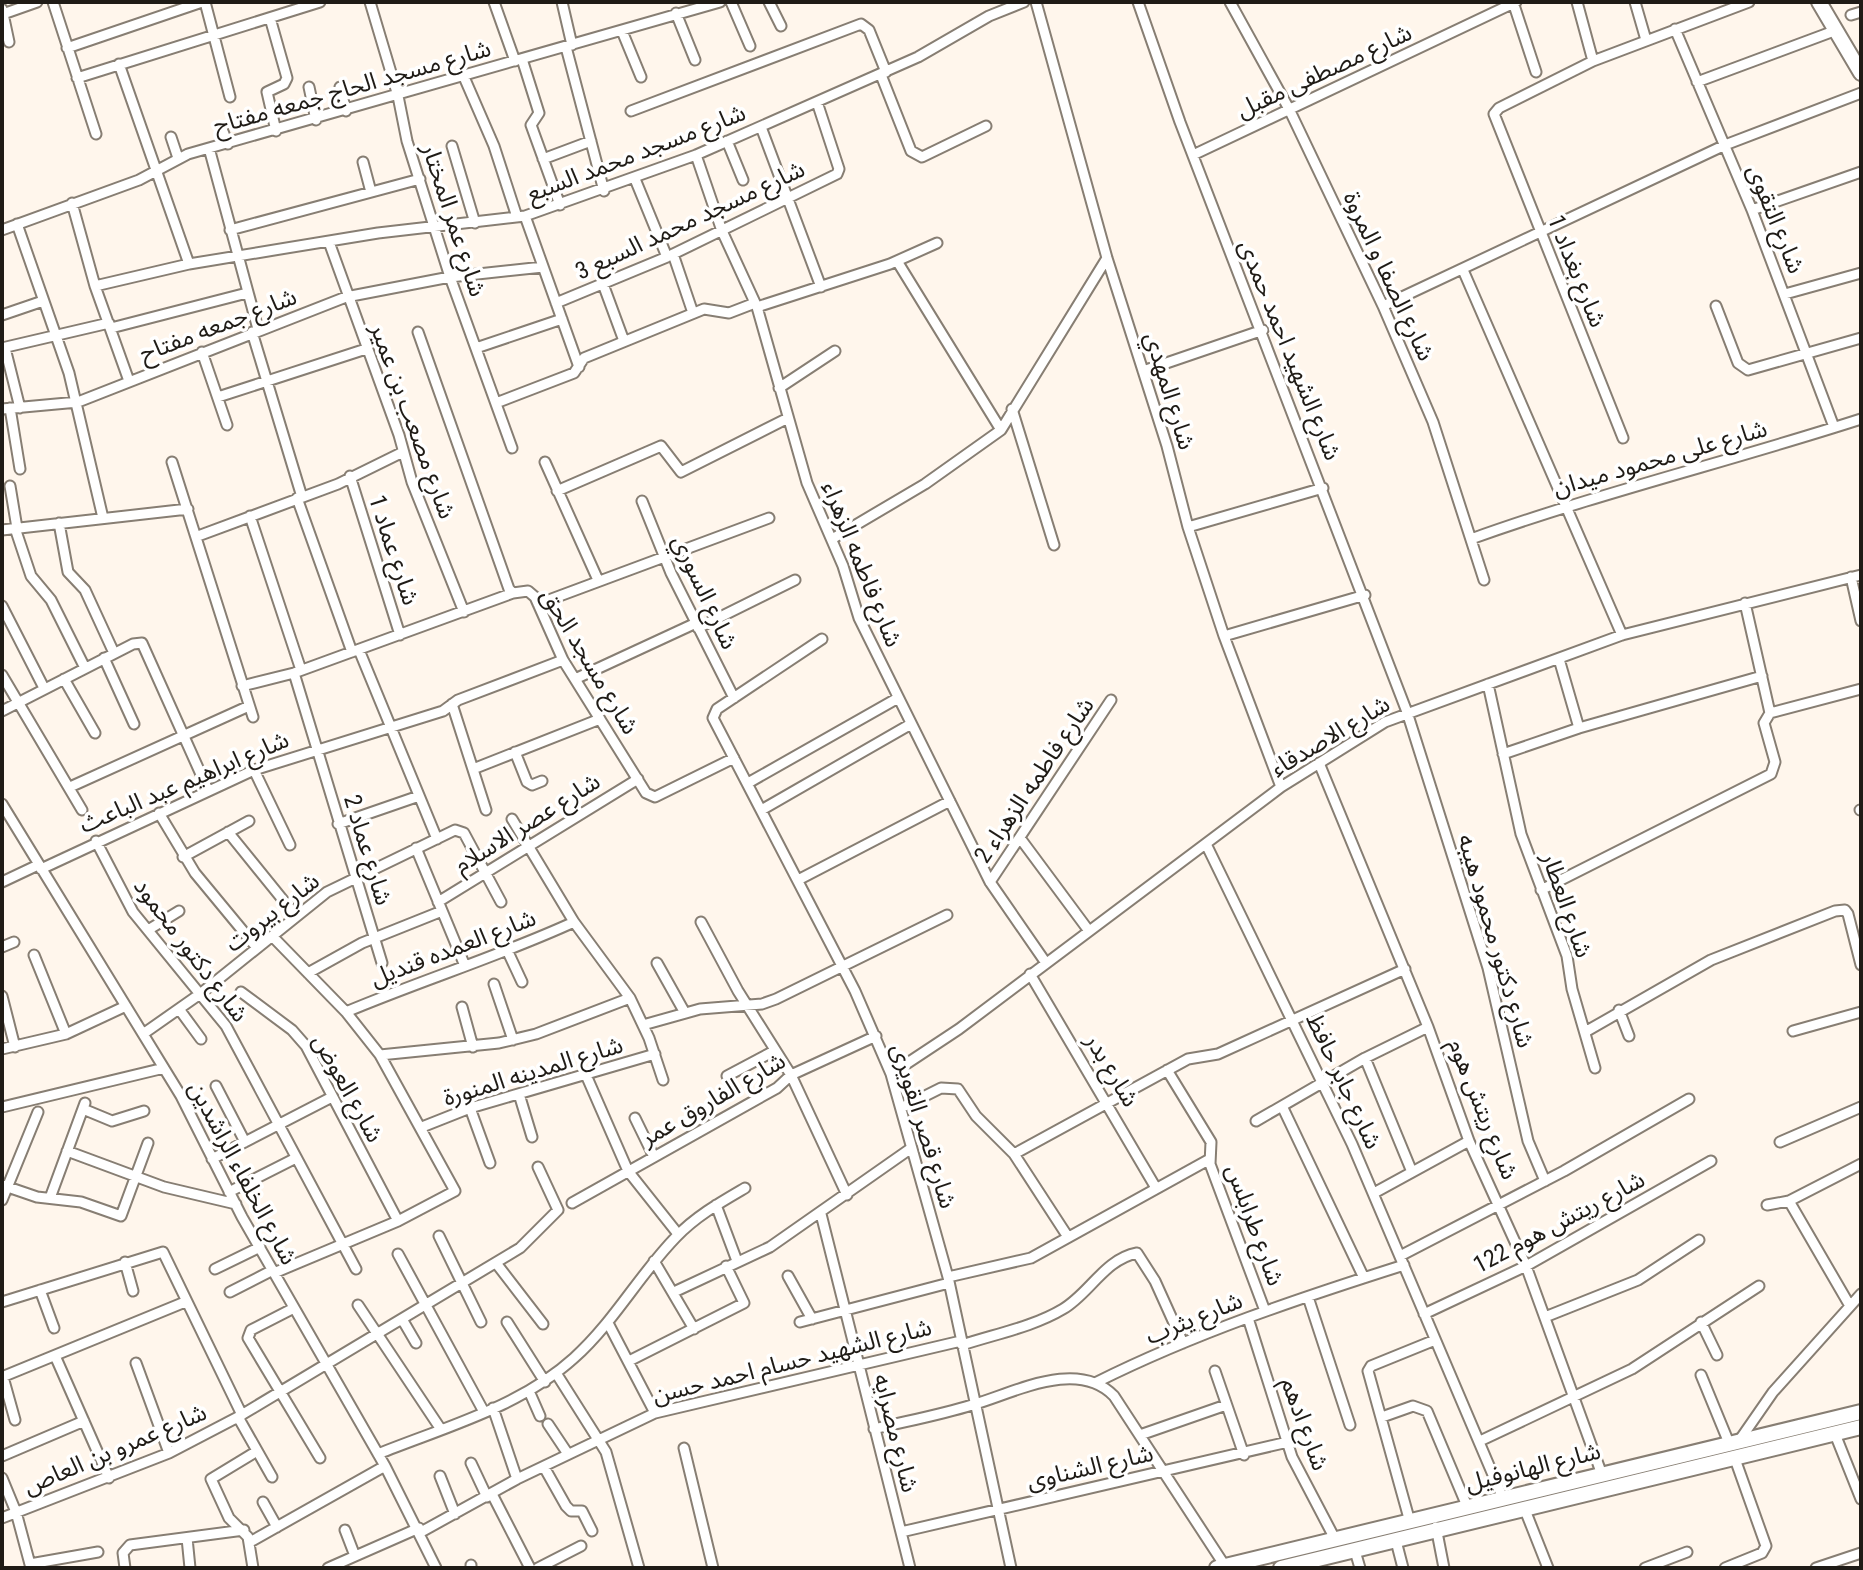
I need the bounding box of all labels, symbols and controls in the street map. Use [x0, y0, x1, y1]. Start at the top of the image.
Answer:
street label: شارع مصطفى مقبل [1232, 18, 1417, 127]
street label: شارع مسجد الحاج جمعه مفتاح [210, 34, 495, 143]
street label: شارع مسجد محمد السبع [523, 98, 750, 210]
street label: شارع عمر المختار [413, 139, 492, 301]
street label: شارع مسجد محمد السبع 3 [571, 155, 810, 288]
street label: شارع التقوى [1739, 161, 1810, 279]
street label: شارع الصفا و المروة [1335, 187, 1440, 366]
street label: شارع بغداد 1 [1539, 211, 1612, 332]
street label: شارع الشهيد احمد حمدى [1230, 236, 1347, 465]
street label: شارع جمعه مفتاح [136, 282, 301, 371]
street label: شارع مصعب بن عمير [361, 319, 461, 524]
street label: شارع المهدي [1135, 329, 1201, 454]
street label: شارع على محمود ميدان [1550, 414, 1771, 505]
street label: شارع فاطمه الزهراء [813, 477, 908, 652]
street label: شارع عماد 1 [360, 491, 425, 609]
street label: شارع السوري [662, 530, 744, 656]
street label: شارع مسجد الحق [533, 583, 645, 741]
street label: شارع الاصدقاء [1265, 689, 1396, 785]
street label: شارع فاطمه الزهراء 2 [968, 692, 1102, 870]
street label: شارع ابراهيم عبد الباعث [75, 725, 294, 842]
street label: شارع عصر الاسلام [449, 767, 607, 882]
street label: شارع عماد 2 [335, 791, 398, 909]
street label: شارع دكتور محمود هيبه [1449, 831, 1540, 1052]
street label: شارع العطار [1533, 848, 1598, 962]
street label: شارع بيروت [219, 867, 327, 960]
street label: شارع دكتور محمود [125, 873, 254, 1029]
street label: شارع العمده قنديل [366, 904, 541, 995]
street label: شارع جابر حافظ [1298, 1009, 1388, 1155]
street label: شارع بدر [1076, 1028, 1145, 1113]
street label: شارع العوض [304, 1029, 389, 1148]
street label: شارع المدينه المنورة [440, 1030, 627, 1115]
street label: شارع ريتش هوم [1438, 1035, 1524, 1185]
street label: شارع قصر القويرى [883, 1040, 962, 1213]
street label: شارع الفاروق عمر [635, 1046, 792, 1155]
street label: شارع الخلفاء الراشدين [180, 1076, 303, 1271]
street label: شارع طرابلس [1217, 1160, 1290, 1291]
street label: شارع ريتش هوم 122 [1468, 1165, 1651, 1283]
street label: شارع يثرب [1142, 1286, 1248, 1353]
street label: شارع الشهيد حسام احمد حسن [650, 1313, 935, 1413]
street label: شارع مصرايه [865, 1371, 924, 1496]
street label: شارع ادهم [1272, 1374, 1335, 1475]
street label: شارع عمرو بن العاص [19, 1398, 212, 1503]
street label: شارع الهانوفيل [1462, 1437, 1604, 1500]
street label: شارع الشناوى [1024, 1439, 1157, 1498]

